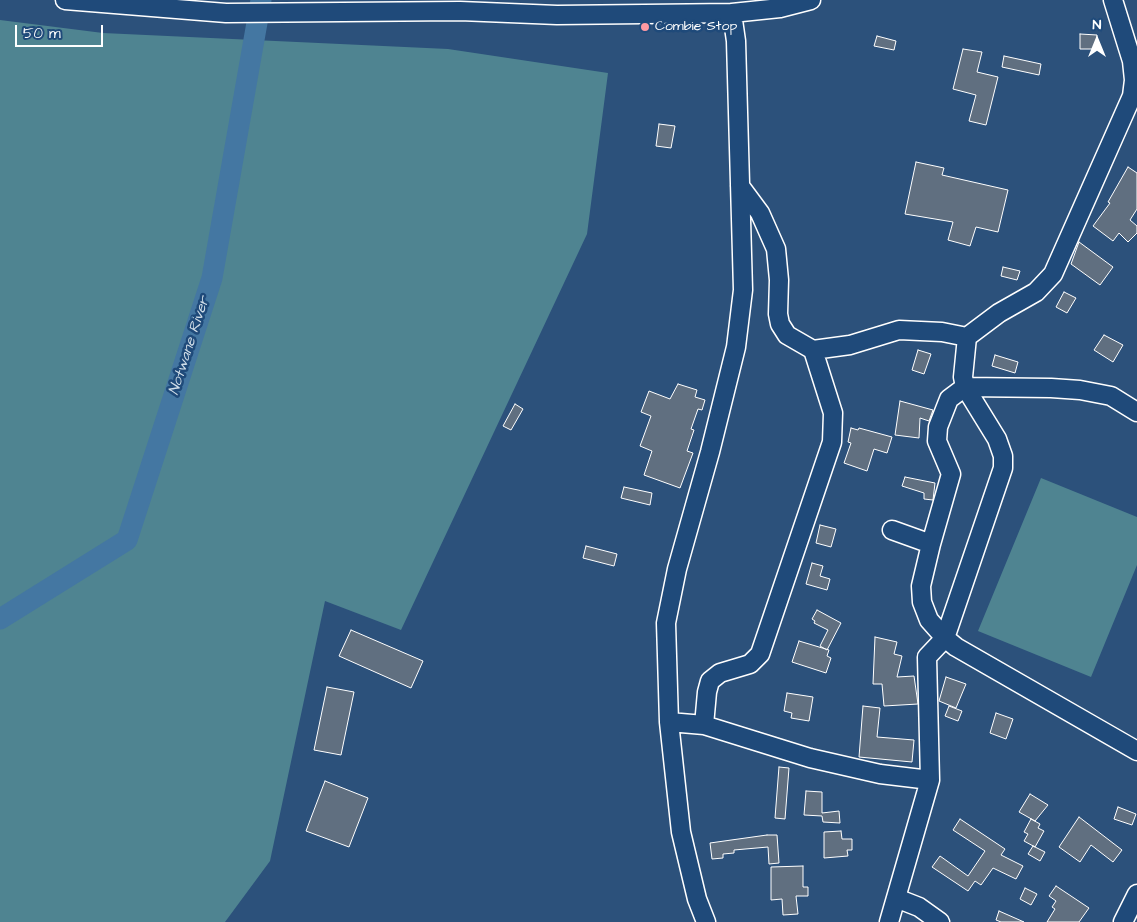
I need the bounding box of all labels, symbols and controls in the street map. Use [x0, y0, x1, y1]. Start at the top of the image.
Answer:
scale bar [18, 15, 105, 47]
north arrow [1072, 15, 1122, 65]
text: N [1093, 15, 1101, 35]
place label: Combie Stop [655, 19, 737, 35]
marker: Combie Stop [639, 21, 651, 33]
text: 50 m [23, 23, 61, 44]
water label: Notwane River [166, 295, 214, 397]

